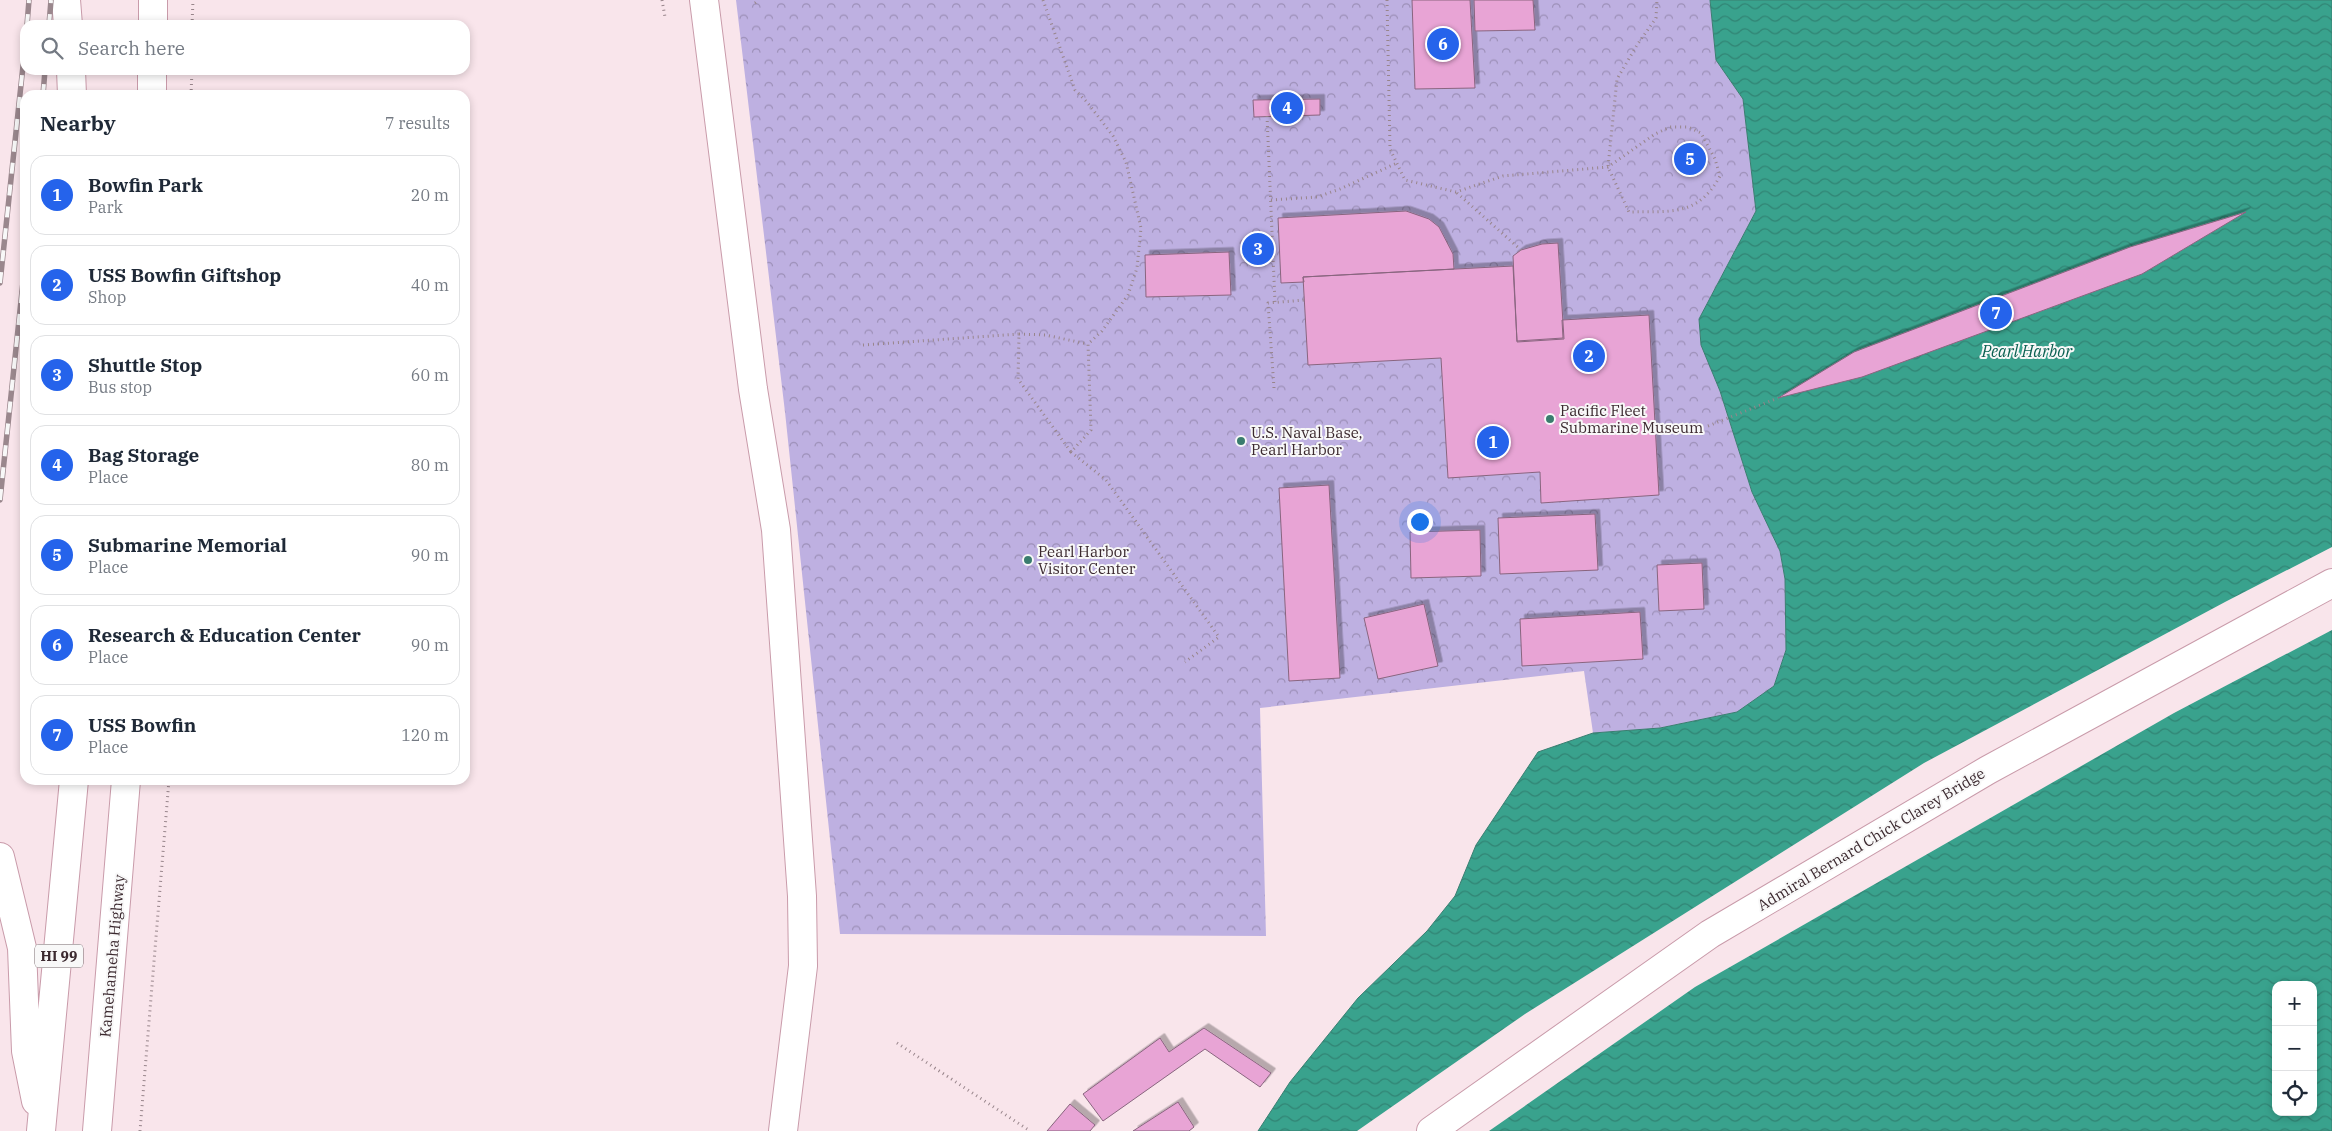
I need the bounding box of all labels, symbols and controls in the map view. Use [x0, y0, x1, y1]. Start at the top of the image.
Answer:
search box [20, 20, 470, 75]
pin: 6 [1427, 25, 1459, 63]
icon: search [38, 34, 66, 62]
text: Search here [78, 36, 185, 60]
pin: 4 [1271, 89, 1303, 127]
text: Nearby [40, 109, 116, 137]
text: 7 results [385, 113, 450, 133]
pin: 5 [1674, 140, 1706, 178]
text: Bowfin Park [88, 173, 203, 197]
text: 1 [52, 185, 62, 205]
text: 20 m [411, 185, 449, 205]
text: Park [88, 197, 123, 217]
pin: 3 [1242, 230, 1274, 268]
text: USS Bowfin Giftshop [88, 263, 281, 287]
text: 2 [52, 275, 62, 295]
text: 40 m [411, 275, 449, 295]
text: Shop [88, 287, 126, 307]
pin: 7 [1980, 294, 2012, 332]
pin: 2 [1573, 337, 1605, 375]
water label: Pearl Harbor [1981, 341, 2073, 361]
text: Shuttle Stop [88, 353, 202, 377]
text: 3 [52, 365, 62, 385]
text: 60 m [411, 365, 449, 385]
text: Bus stop [88, 377, 152, 397]
place label: Pacific Fleet Submarine Museum [1560, 401, 1703, 437]
marker: Pacific Fleet Submarine Museum [1544, 413, 1556, 425]
place label: U.S. Naval Base, Pearl Harbor [1251, 423, 1363, 459]
pin: 1 [1477, 423, 1509, 461]
marker: U.S. Naval Base, Pearl Harbor [1235, 435, 1247, 447]
text: Bag Storage [88, 443, 199, 467]
text: 4 [52, 455, 62, 475]
text: 80 m [411, 455, 449, 475]
text: Place [88, 467, 128, 487]
your location [1407, 509, 1433, 535]
text: Submarine Memorial [88, 533, 287, 557]
place label: Pearl Harbor Visitor Center [1038, 542, 1136, 578]
text: 5 [52, 545, 62, 565]
text: 90 m [411, 545, 449, 565]
marker: Pearl Harbor Visitor Center [1022, 554, 1034, 566]
text: Place [88, 557, 128, 577]
text: Research & Education Center [88, 623, 361, 647]
text: 6 [52, 635, 62, 655]
text: 90 m [411, 635, 449, 655]
text: Place [88, 647, 128, 667]
text: USS Bowfin [88, 713, 196, 737]
text: 7 [52, 725, 62, 745]
text: 120 m [401, 725, 449, 745]
text: Place [88, 737, 128, 757]
street label: Admiral Bernard Chick Clarey Bridge [1754, 763, 1988, 915]
street label: Kamehameha Highway [95, 874, 129, 1038]
road number: HI 99 [35, 944, 83, 968]
map controls [2272, 981, 2317, 1116]
button: + [2272, 981, 2317, 1026]
button: − [2272, 1026, 2317, 1071]
button: locate [2272, 1071, 2317, 1116]

